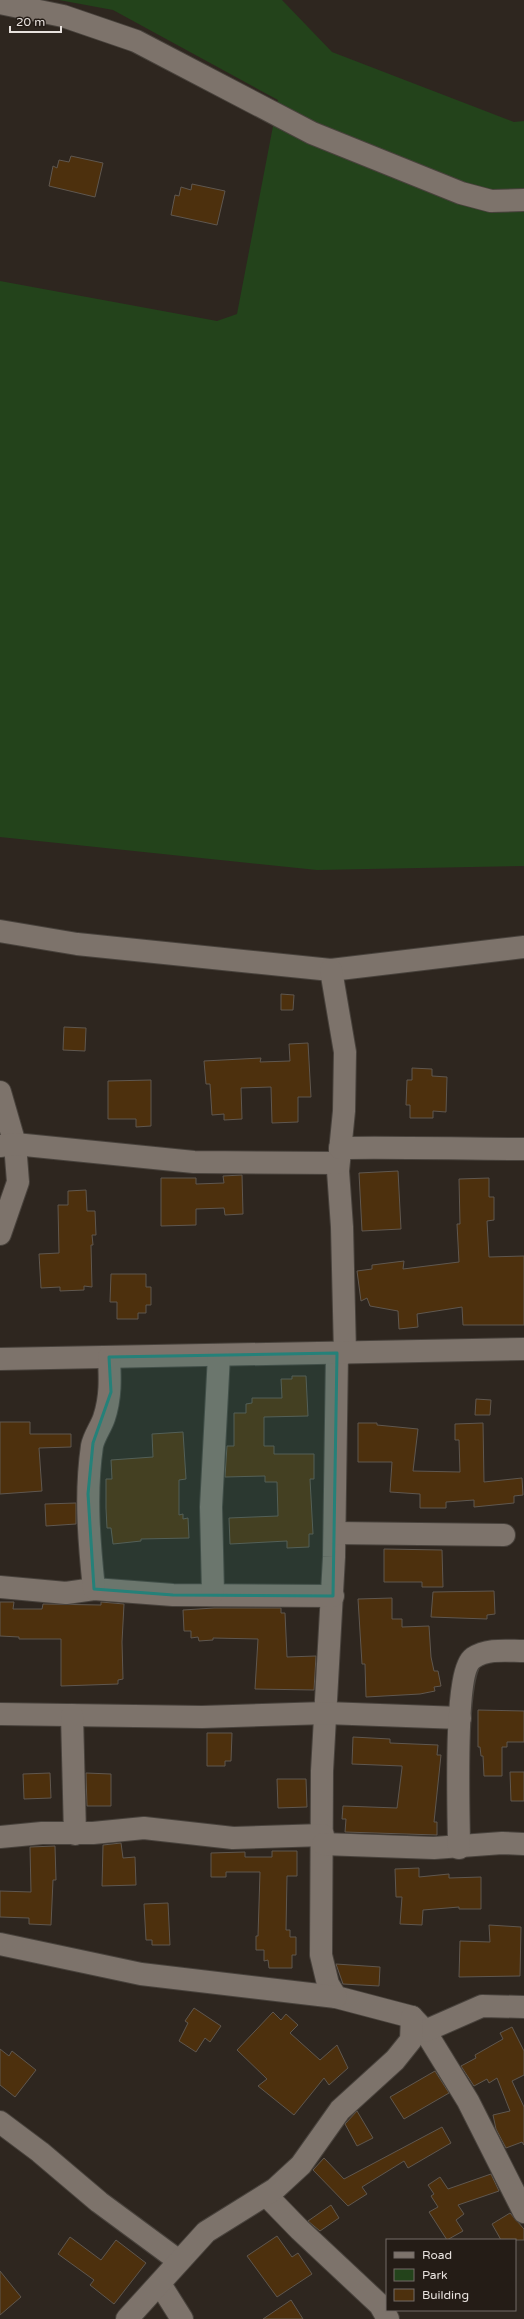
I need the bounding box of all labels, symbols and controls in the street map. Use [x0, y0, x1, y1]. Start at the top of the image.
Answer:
scale bar [10, 8, 61, 34]
text: 20 m [16, 15, 45, 29]
legend [386, 2239, 516, 2311]
text: Road [422, 2248, 452, 2262]
text: Park [422, 2268, 448, 2282]
text: Building [422, 2288, 469, 2302]

